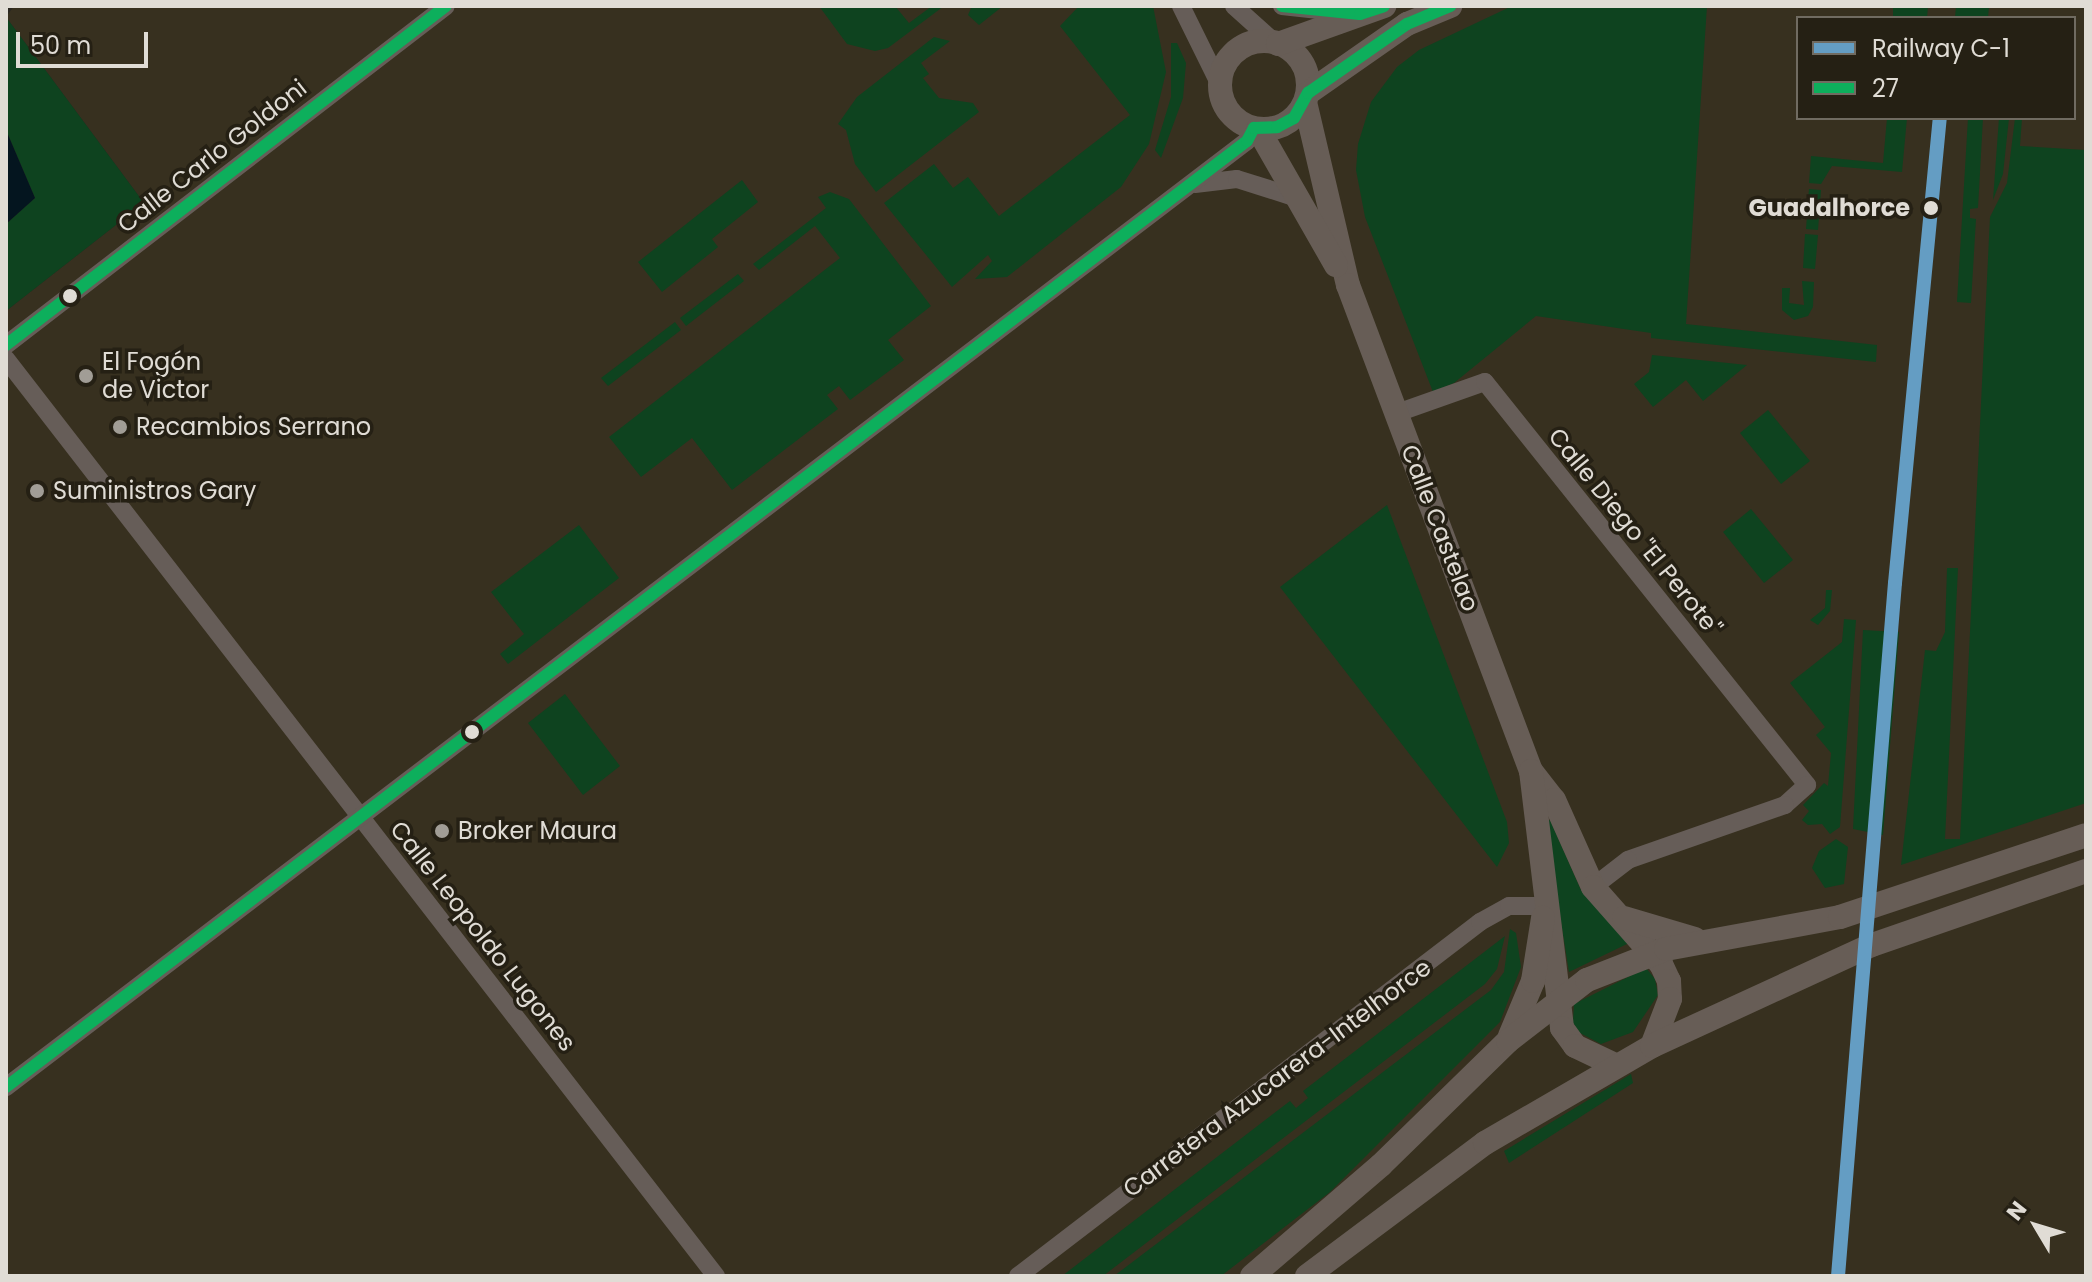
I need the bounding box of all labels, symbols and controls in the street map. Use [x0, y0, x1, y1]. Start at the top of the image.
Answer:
scale bar [20, 16, 152, 66]
legend [1796, 16, 2076, 120]
text: 50 m [30, 29, 91, 62]
text: Railway C-1 [1872, 32, 2010, 65]
text: 27 [1872, 72, 1899, 105]
street label: Calle Carlo Goldoni [112, 73, 312, 239]
place label: Guadalhorce [1749, 194, 1910, 222]
marker: Guadalhorce [1917, 194, 1945, 222]
unlabelled marker [62, 288, 78, 304]
place label: El Fogón de Victor [102, 348, 209, 404]
marker: El Fogón de Victor [77, 367, 95, 385]
place label: Recambios Serrano [136, 413, 371, 441]
marker: Recambios Serrano [111, 418, 129, 436]
street label: Calle Diego "El Perote" [1542, 422, 1728, 642]
street label: Calle Castelao [1395, 441, 1485, 615]
place label: Suministros Gary [53, 477, 256, 505]
marker: Suministros Gary [28, 482, 46, 500]
unlabelled marker [464, 724, 480, 740]
street label: Calle Leopoldo Lugones [384, 815, 582, 1057]
place label: Broker Maura [458, 817, 617, 845]
marker: Broker Maura [433, 822, 451, 840]
street label: Carretera Azucarera-Intelhorce [1117, 953, 1437, 1203]
north arrow [1996, 1186, 2076, 1266]
text: N [1999, 1195, 2034, 1227]

